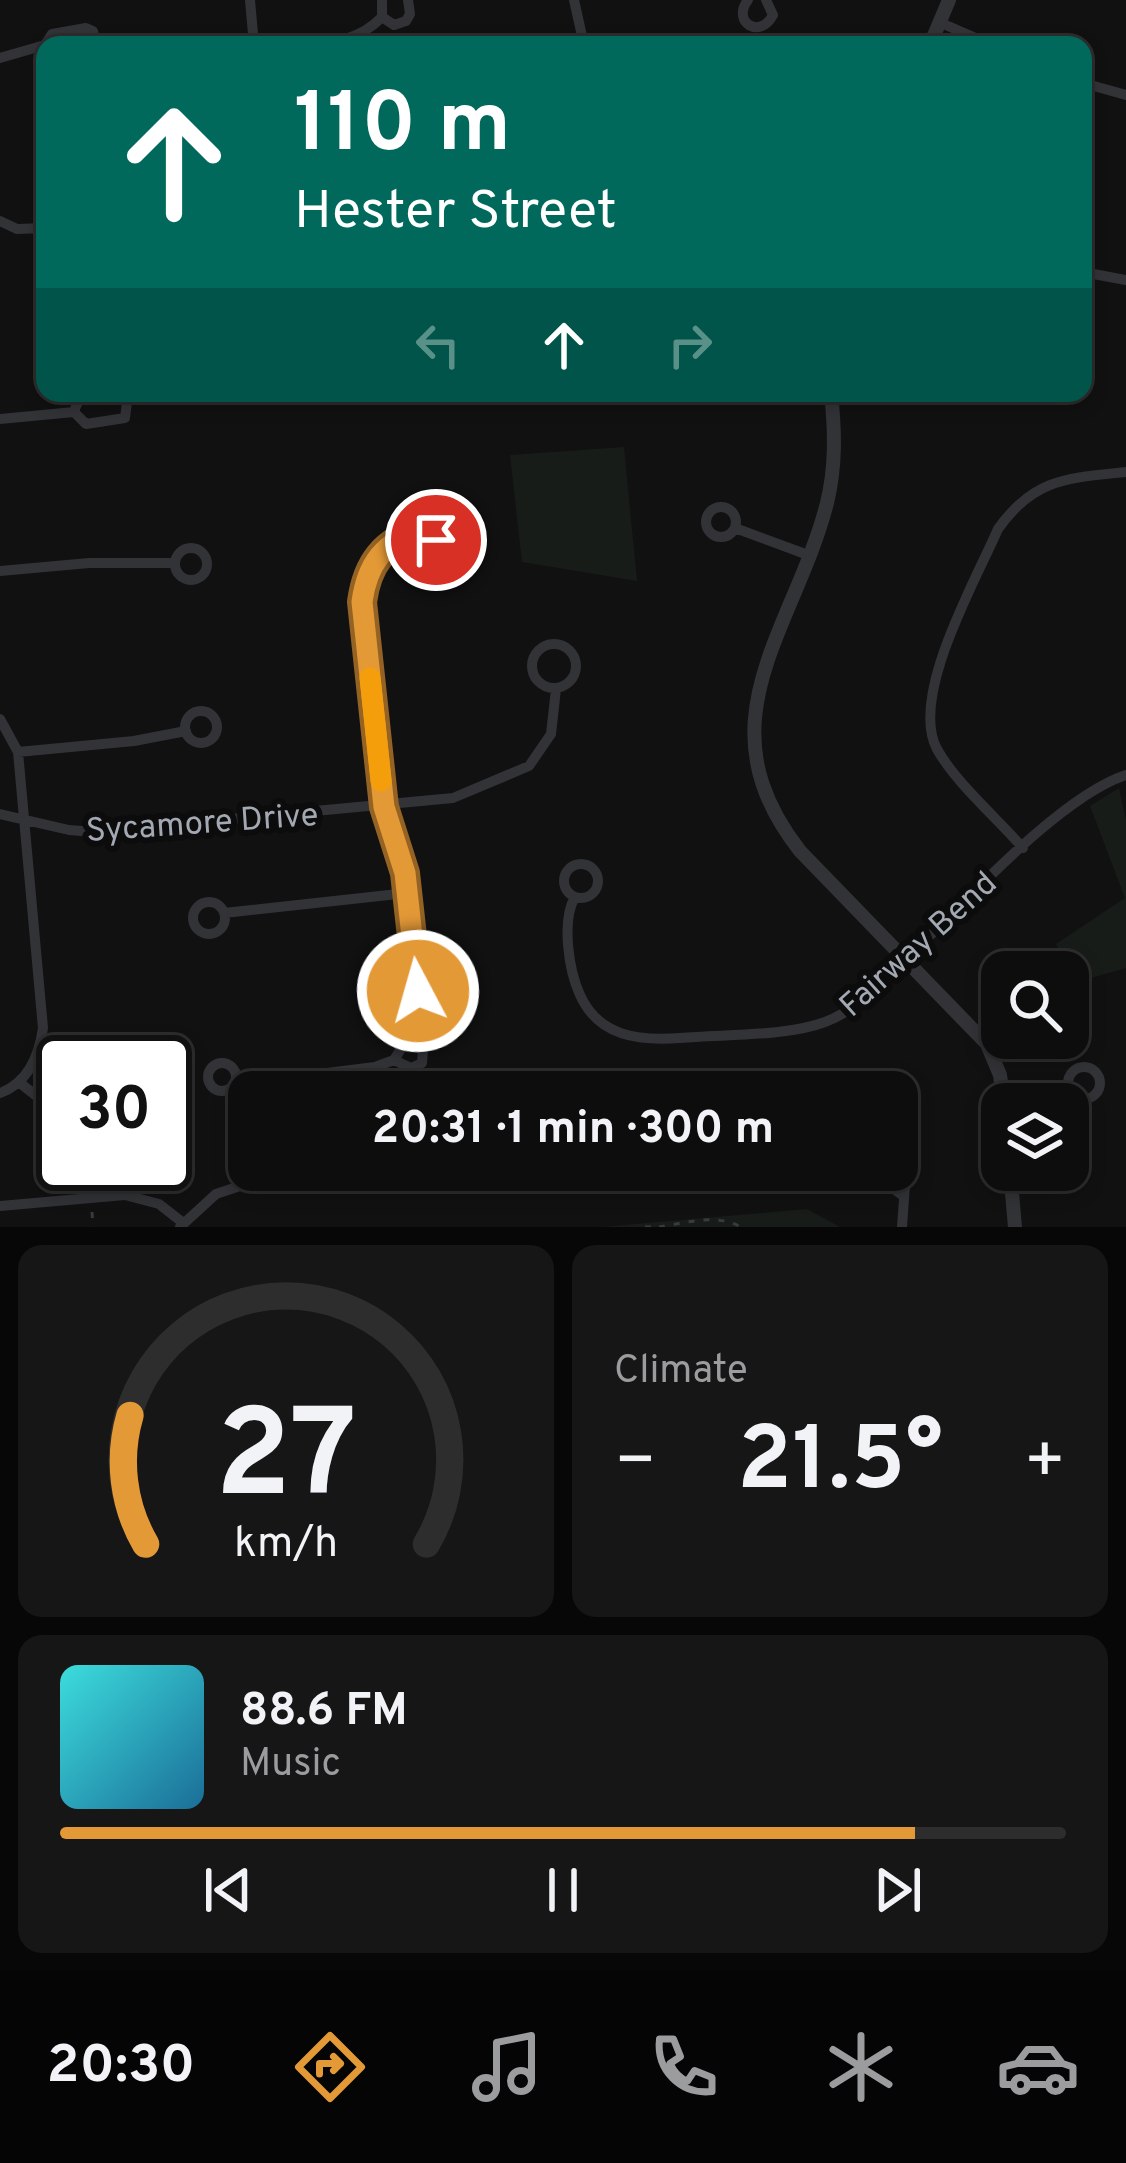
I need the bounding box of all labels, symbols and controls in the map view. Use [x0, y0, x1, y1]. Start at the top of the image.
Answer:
text: 110 m [294, 75, 511, 181]
icon: ahead [96, 84, 252, 240]
text: Hester Street [294, 179, 617, 248]
icon: left [405, 312, 471, 378]
icon: ahead [531, 312, 597, 378]
icon: right [657, 312, 723, 378]
pin [385, 489, 487, 591]
icon: arrive [403, 507, 469, 573]
street label: Sycamore Drive [85, 796, 320, 854]
street label: Fairway Bend [832, 864, 1007, 1028]
position arrow [355, 928, 481, 1054]
map controls [981, 951, 1089, 1191]
button: search [981, 951, 1089, 1059]
speed limit sign: 30 [36, 1035, 192, 1191]
button: layers [981, 1083, 1089, 1191]
text: 20:31 · 1 min · 300 m [372, 1102, 774, 1159]
text: Climate [614, 1348, 748, 1397]
text: 27 [215, 1383, 357, 1541]
text: 21.5° [737, 1408, 943, 1521]
text: − [614, 1423, 657, 1506]
text: + [1023, 1423, 1066, 1506]
text: km/h [234, 1518, 338, 1572]
text: 88.6 FM [240, 1684, 408, 1741]
text: Music [240, 1741, 341, 1790]
icon: previous [195, 1857, 261, 1923]
icon: pause [530, 1857, 596, 1923]
icon: next [865, 1857, 931, 1923]
icon: directions [288, 2025, 372, 2109]
icon: music [465, 2025, 549, 2109]
icon: phone [642, 2025, 726, 2109]
icon: climate [819, 2025, 903, 2109]
icon: car [996, 2025, 1080, 2109]
text: 20:30 [46, 2033, 195, 2102]

